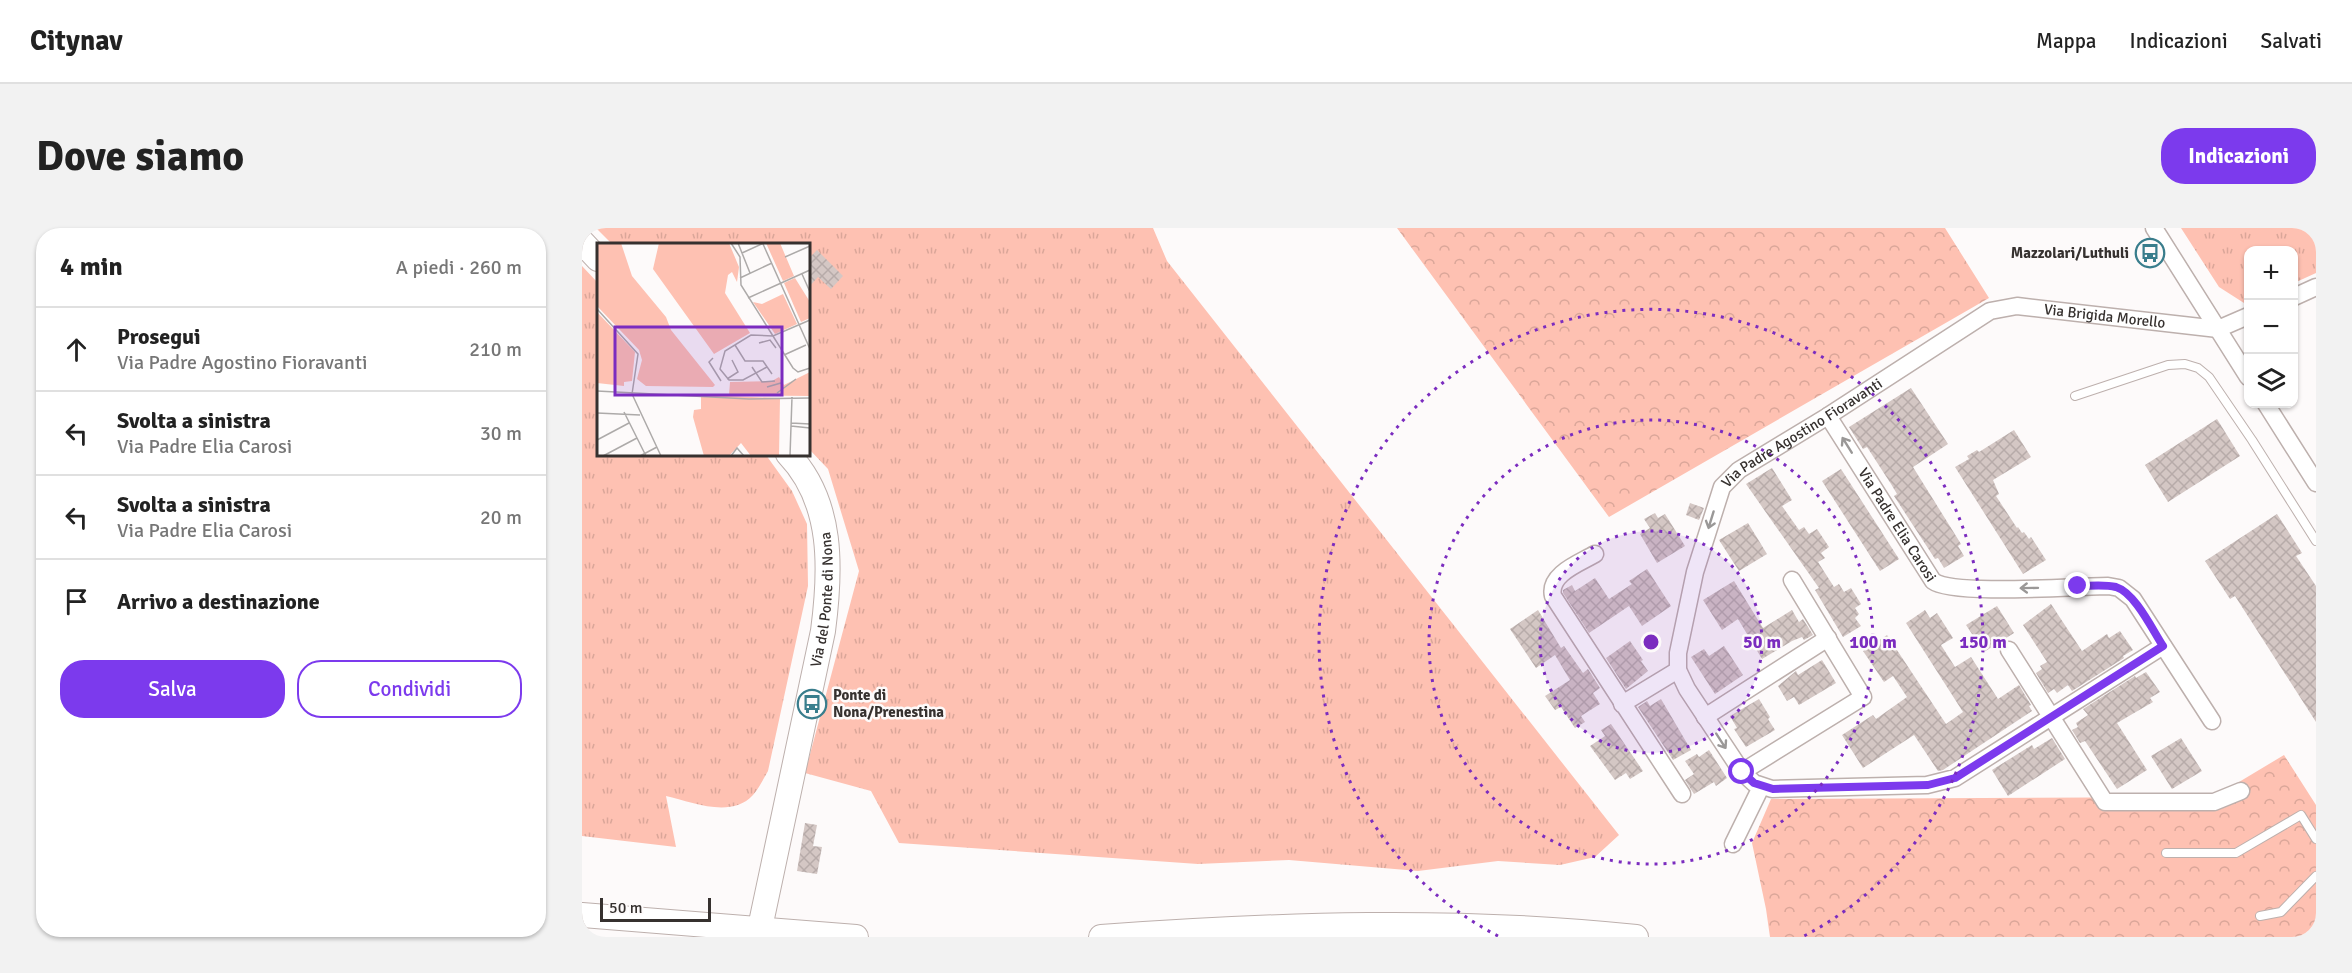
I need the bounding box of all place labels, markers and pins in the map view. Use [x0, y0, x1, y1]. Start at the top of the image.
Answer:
bus stop icon: Mazzolari/Luthuli [2134, 237, 2166, 269]
place label: Mazzolari/Luthuli [2011, 244, 2129, 262]
centre of rings [1641, 632, 1661, 652]
place label: Ponte di Nona/Prenestina [833, 686, 944, 721]
bus stop icon: Ponte di Nona/Prenestina [796, 688, 828, 720]

